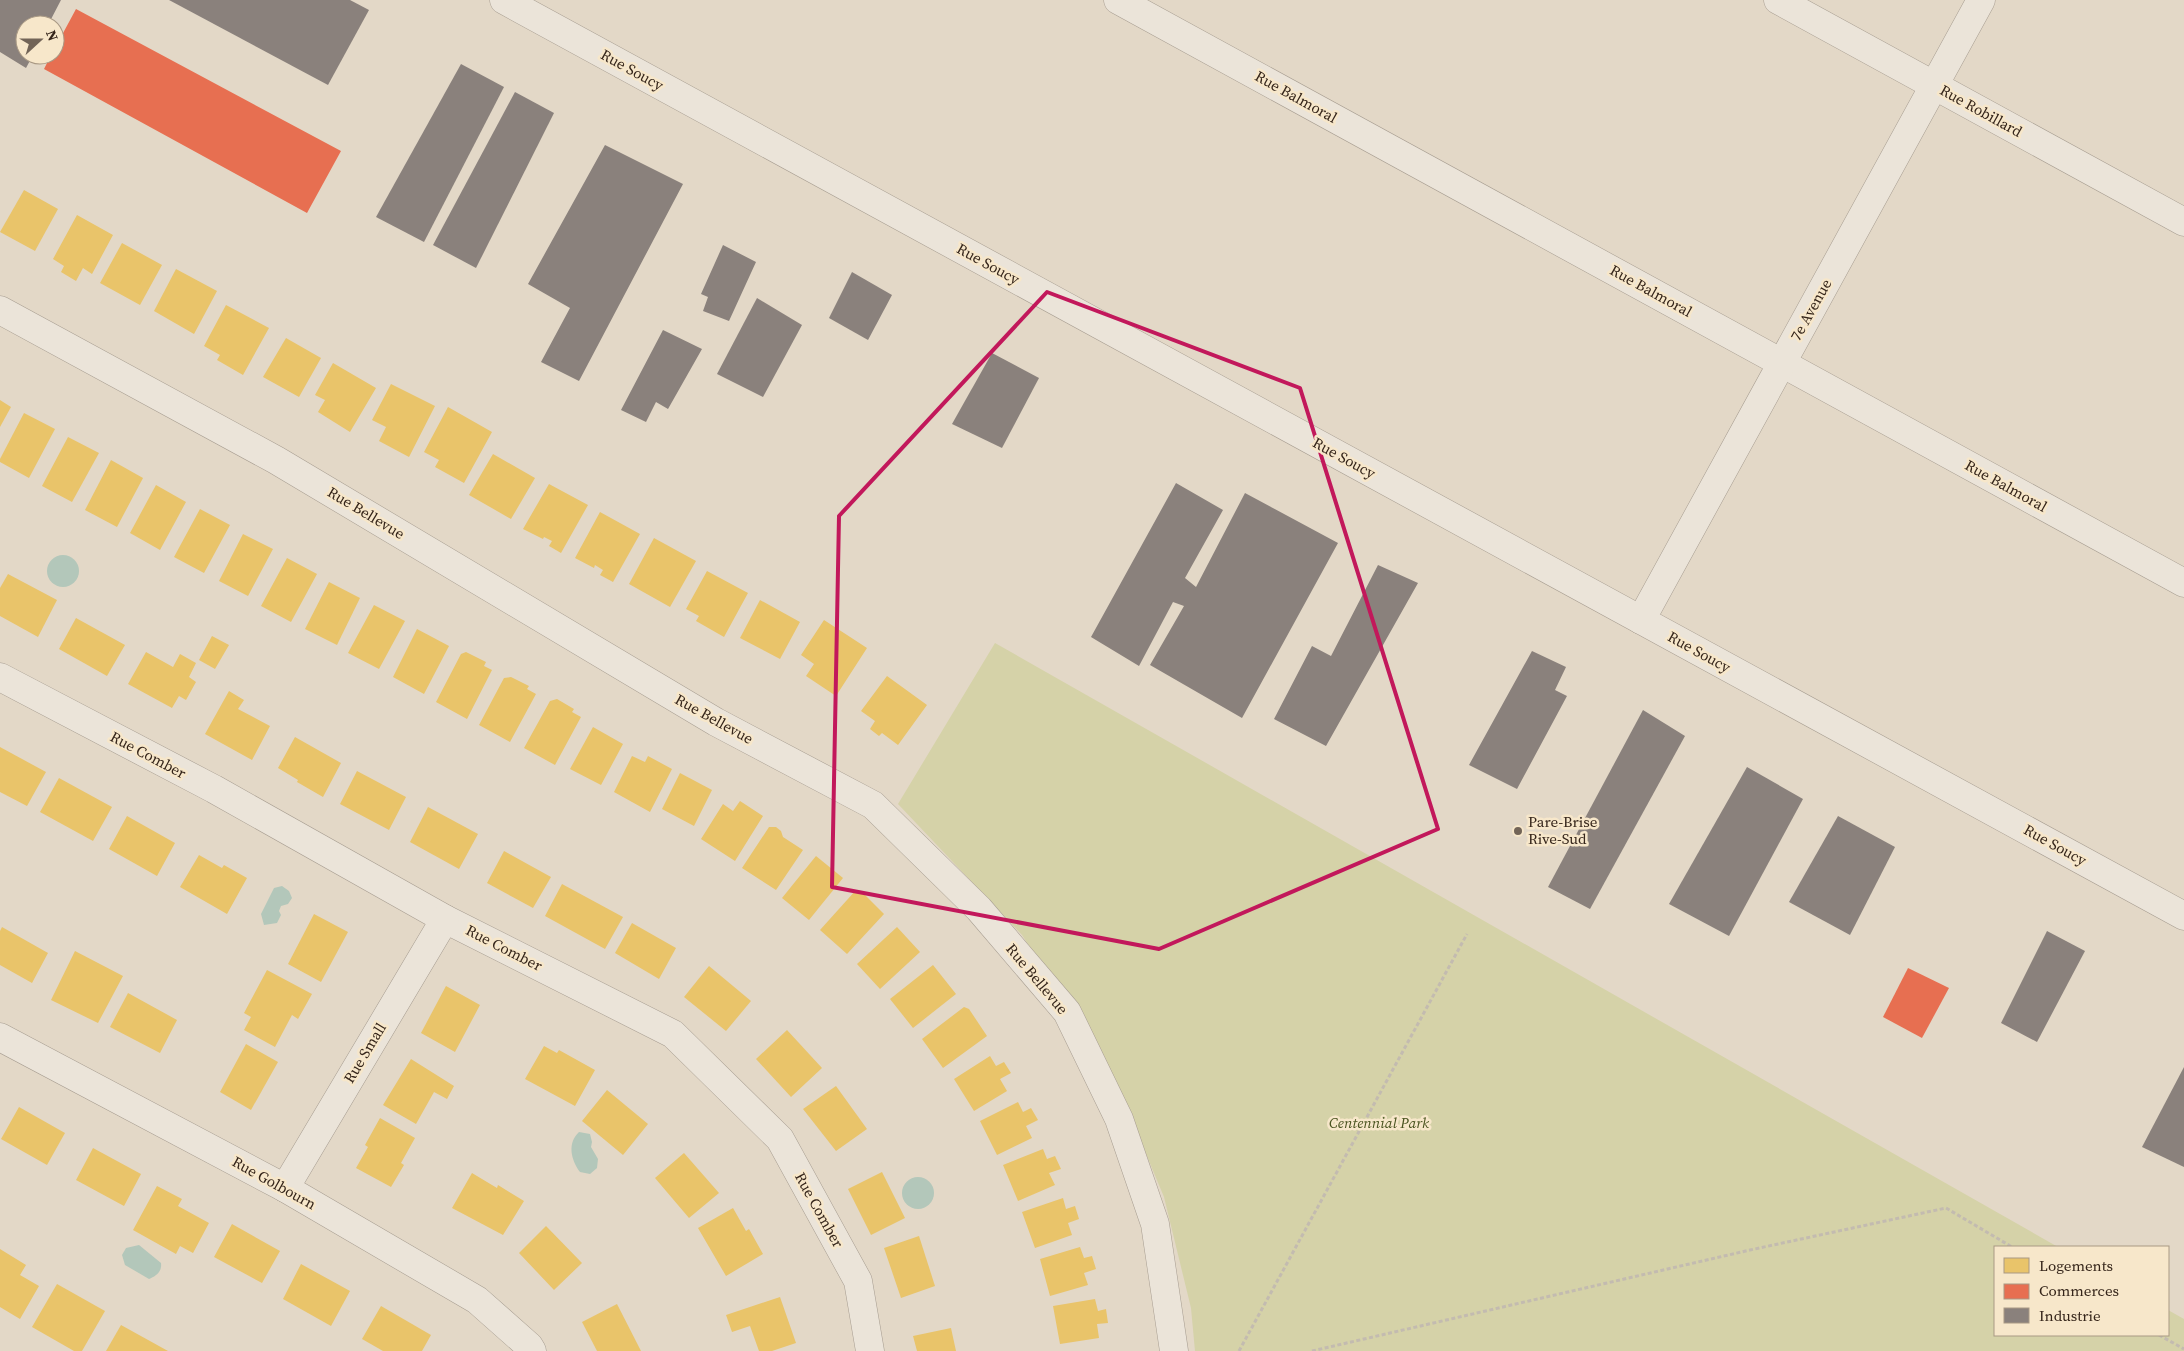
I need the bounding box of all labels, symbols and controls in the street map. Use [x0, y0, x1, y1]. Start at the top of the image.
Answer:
north arrow [15, 15, 65, 65]
text: N [41, 27, 63, 44]
street label: Rue Soucy [597, 44, 668, 96]
street label: Rue Balmoral [1251, 65, 1342, 128]
street label: Rue Robillard [1936, 79, 2027, 142]
street label: Rue Soucy [953, 238, 1024, 290]
street label: Rue Balmoral [1606, 259, 1697, 322]
street label: 7e Avenue [1785, 275, 1836, 345]
street label: Rue Soucy [1309, 432, 1380, 484]
street label: Rue Balmoral [1961, 454, 2052, 517]
street label: Rue Bellevue [324, 481, 409, 544]
street label: Rue Soucy [1664, 626, 1735, 678]
street label: Rue Bellevue [671, 688, 757, 749]
street label: Rue Comber [107, 726, 190, 784]
place label: Pare-Brise Rive-Sud [1528, 811, 1598, 849]
street label: Rue Soucy [2020, 819, 2091, 871]
marker: Pare-Brise Rive-Sud [1512, 825, 1524, 837]
street label: Rue Comber [462, 919, 547, 976]
street label: Rue Bellevue [1002, 939, 1073, 1019]
street label: Rue Small [338, 1018, 391, 1087]
park label: Centennial Park [1329, 1112, 1430, 1133]
street label: Rue Golbourn [228, 1151, 320, 1214]
street label: Rue Comber [790, 1168, 849, 1252]
legend [1994, 1246, 2169, 1336]
text: Logements [2039, 1255, 2113, 1276]
text: Commerces [2039, 1280, 2119, 1301]
text: Industrie [2039, 1305, 2101, 1326]

